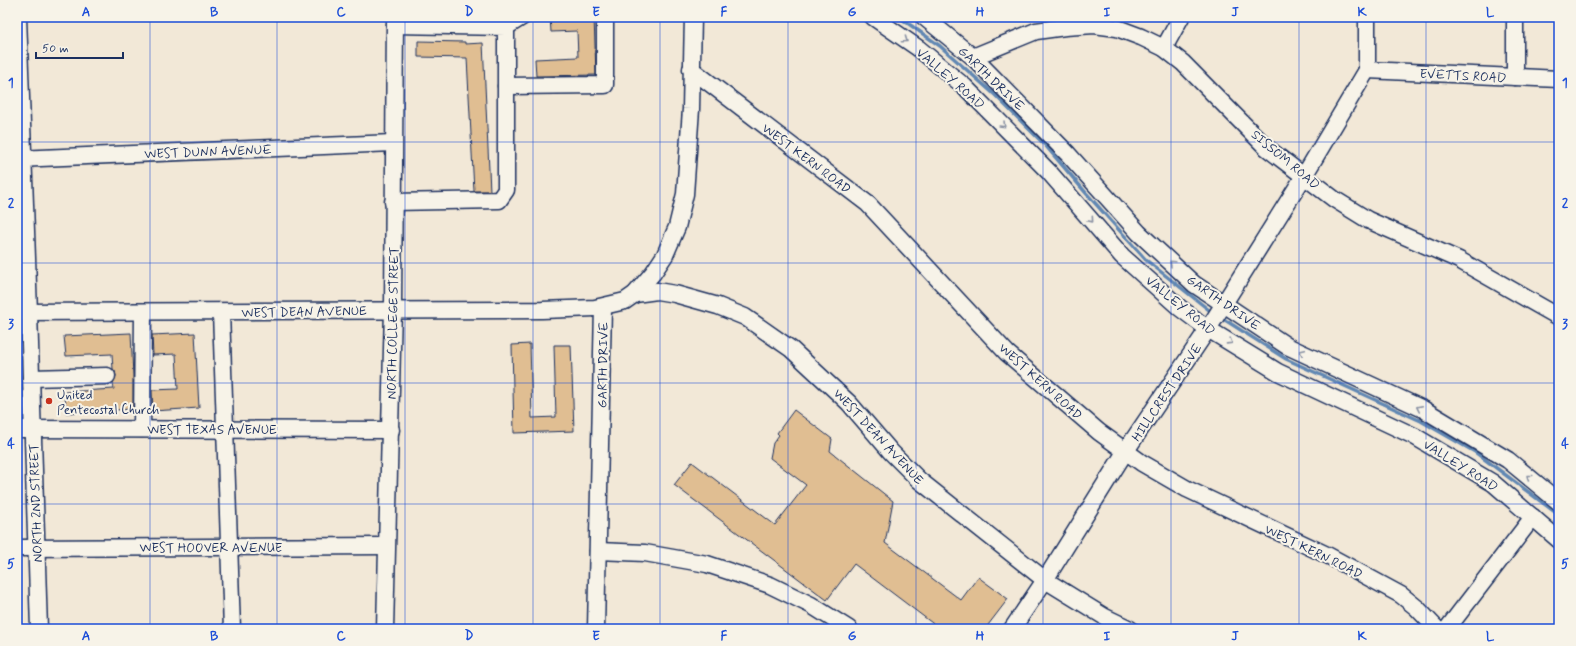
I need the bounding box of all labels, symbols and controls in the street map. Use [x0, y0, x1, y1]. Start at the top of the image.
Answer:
text: A [82, 4, 90, 21]
text: B [210, 4, 219, 21]
text: C [336, 4, 346, 21]
text: D [465, 4, 474, 21]
text: E [592, 4, 600, 21]
text: F [721, 4, 728, 21]
text: G [848, 4, 857, 21]
text: H [976, 4, 985, 21]
text: I [1104, 4, 1111, 21]
text: J [1231, 4, 1239, 21]
text: K [1357, 4, 1367, 21]
text: L [1486, 4, 1495, 21]
scale bar [36, 34, 123, 60]
one-way arrow [901, 35, 908, 43]
text: 50 m [42, 41, 69, 57]
street label: GARTH DRIVE [954, 43, 1028, 115]
street label: VALLEY ROAD [912, 45, 988, 113]
street label: EVETTS ROAD [1419, 66, 1507, 87]
text: 1 [8, 75, 14, 92]
text: 1 [1562, 75, 1568, 92]
street label: WEST KERN ROAD [758, 120, 854, 198]
one-way arrow [998, 120, 1006, 128]
street label: SISSOM ROAD [1247, 126, 1323, 194]
street label: WEST DUNN AVENUE [144, 142, 272, 163]
text: 2 [8, 195, 15, 212]
text: 2 [1562, 195, 1569, 212]
one-way arrow [1086, 216, 1093, 223]
street label: NORTH COLLEGE STREET [384, 246, 403, 400]
one-way arrow [1169, 260, 1177, 268]
street label: GARTH DRIVE [1183, 272, 1263, 335]
street label: VALLEY ROAD [1142, 273, 1219, 340]
street label: WEST DEAN AVENUE [241, 303, 367, 322]
text: 3 [8, 316, 14, 333]
text: 3 [1562, 316, 1568, 333]
street label: GARTH DRIVE [594, 322, 613, 408]
one-way arrow [1226, 338, 1233, 345]
street label: WEST KERN ROAD [995, 340, 1085, 424]
street label: HILLCREST DRIVE [1128, 341, 1206, 445]
one-way arrow [1298, 349, 1305, 357]
street label: WEST DEAN AVENUE [829, 385, 927, 489]
place label: United Pentecostal Church [57, 387, 159, 419]
marker: United Pentecostal Church [44, 396, 54, 406]
one-way arrow [1416, 405, 1424, 412]
street label: WEST TEXAS AVENUE [147, 422, 277, 439]
text: 4 [7, 436, 15, 453]
street label: VALLEY ROAD [1420, 436, 1501, 496]
text: 4 [1561, 436, 1569, 453]
street label: NORTH 2ND STREET [26, 443, 47, 563]
one-way arrow [1527, 475, 1534, 482]
street label: WEST KERN ROAD [1262, 521, 1365, 583]
street label: WEST HOOVER AVENUE [140, 540, 283, 557]
text: 5 [7, 556, 15, 573]
text: 5 [1561, 556, 1569, 573]
text: A [82, 628, 90, 645]
text: B [210, 628, 219, 645]
text: C [336, 628, 346, 645]
text: D [465, 628, 474, 645]
text: E [592, 628, 600, 645]
text: F [721, 628, 728, 645]
text: G [848, 628, 857, 645]
text: H [976, 628, 985, 645]
text: I [1104, 628, 1111, 645]
text: J [1231, 628, 1239, 645]
text: K [1357, 628, 1367, 645]
text: L [1486, 628, 1495, 645]

